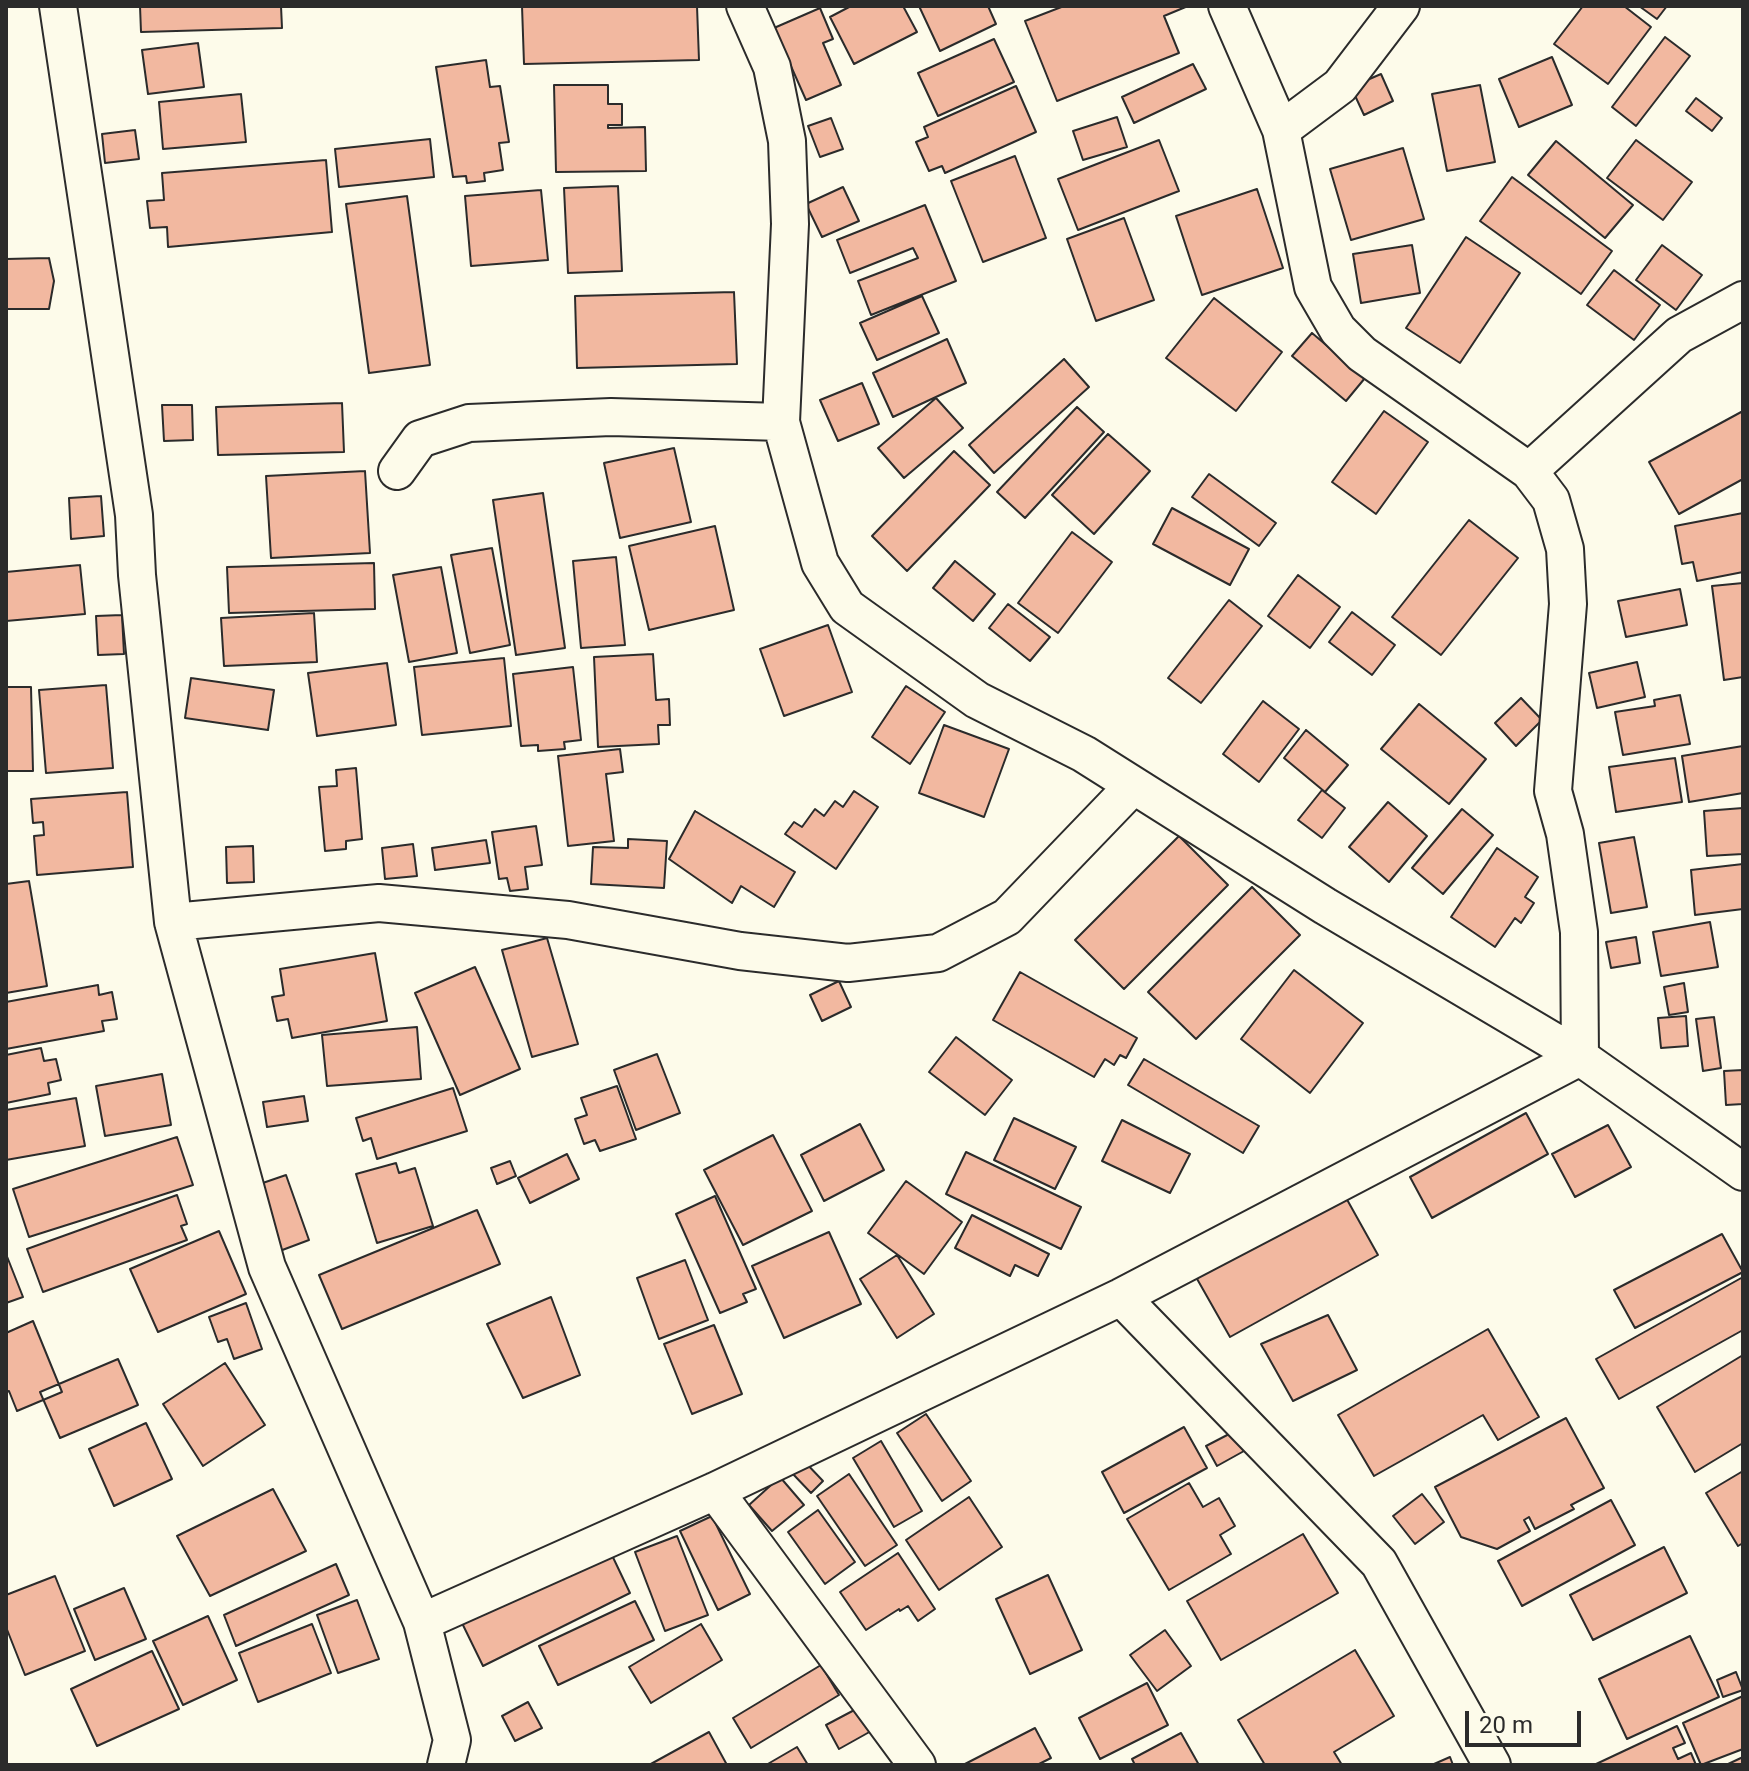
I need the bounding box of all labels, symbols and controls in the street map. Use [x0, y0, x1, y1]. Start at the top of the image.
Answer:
scale bar [1469, 1695, 1585, 1745]
text: 20 m [1479, 1711, 1533, 1739]

